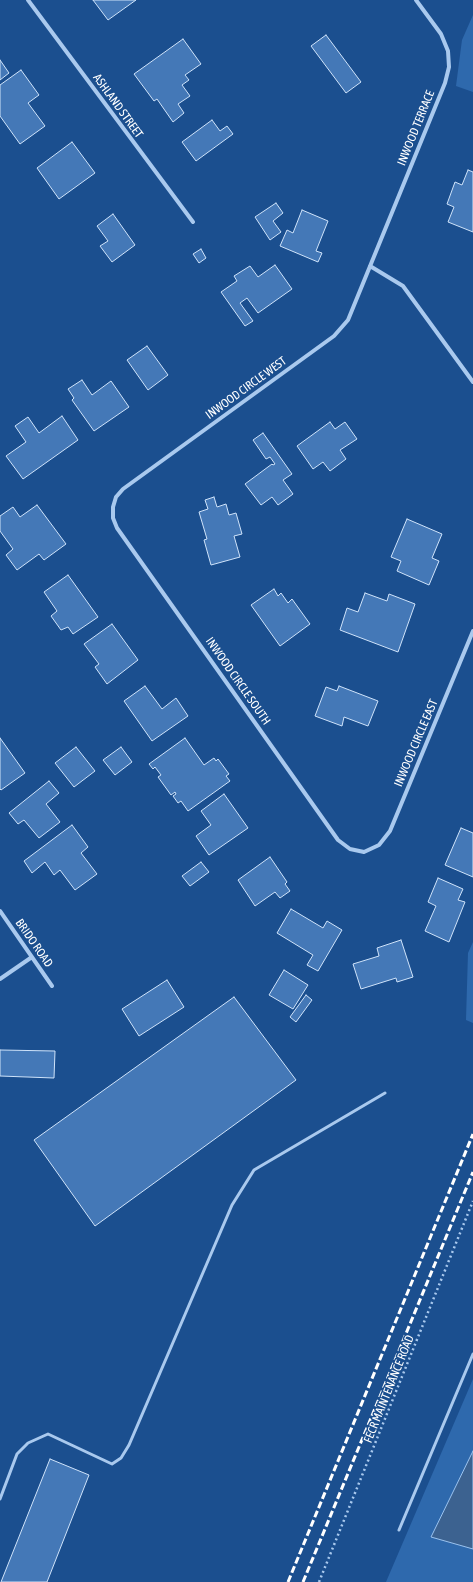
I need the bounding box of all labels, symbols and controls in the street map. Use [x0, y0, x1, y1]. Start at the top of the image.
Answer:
street label: ASHLAND STREET [90, 71, 146, 141]
street label: INWOOD TERRACE [394, 88, 438, 168]
street label: INWOOD CIRCLE WEST [203, 354, 289, 422]
street label: INWOOD CIRCLE SOUTH [202, 634, 274, 728]
street label: INWOOD CIRCLE EAST [391, 697, 441, 789]
street label: BRIDO ROAD [12, 916, 56, 970]
street label: FECR MAINTENANCE ROAD [361, 1333, 417, 1445]

